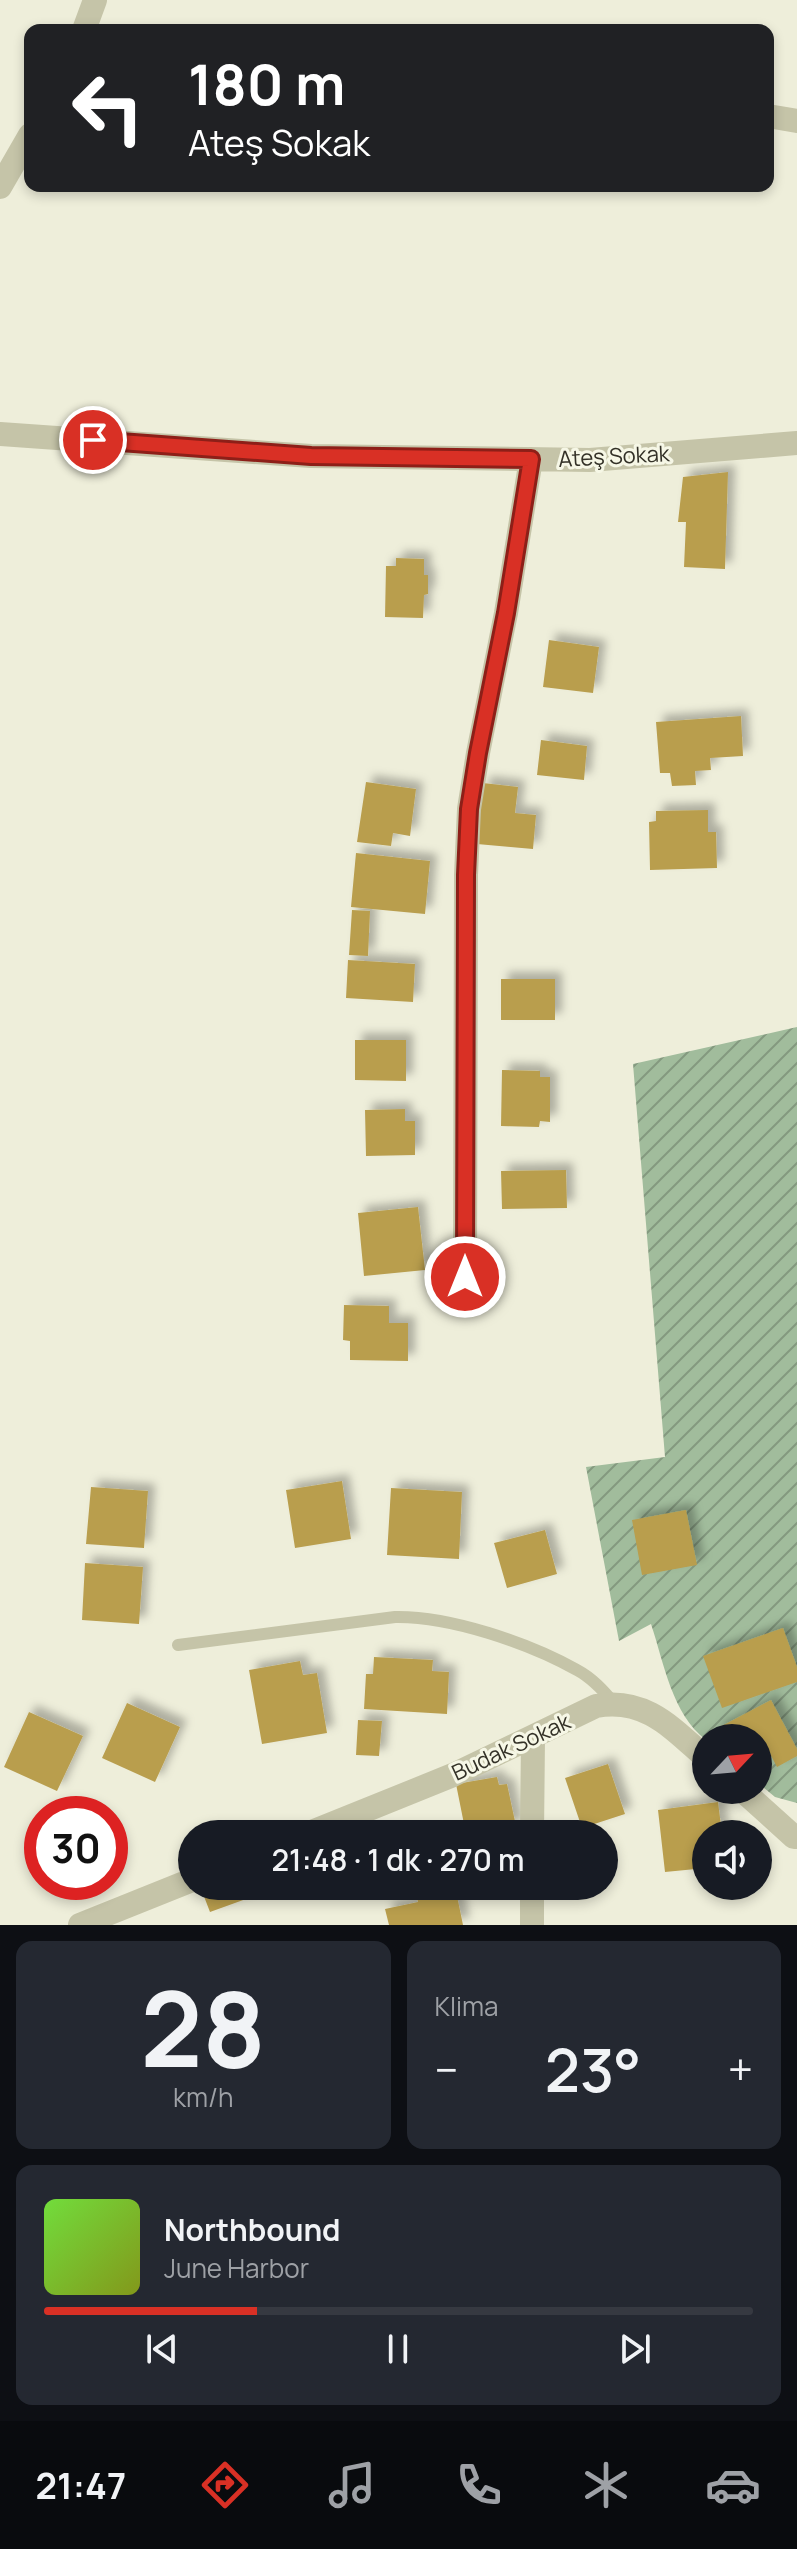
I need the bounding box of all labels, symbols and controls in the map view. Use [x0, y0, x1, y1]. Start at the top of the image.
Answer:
text: 180 m [188, 45, 345, 122]
icon: left [56, 56, 160, 160]
text: Ateş Sokak [188, 118, 370, 167]
pin [59, 406, 127, 474]
icon: arrive [71, 418, 115, 462]
street label: Ateş Sokak [558, 438, 671, 474]
position arrow [423, 1235, 507, 1319]
street label: Budak Sokak [447, 1706, 576, 1788]
north arrow [692, 1724, 772, 1804]
map controls [692, 1724, 772, 1900]
speed limit sign: 30 [24, 1796, 128, 1900]
button: sound [692, 1820, 772, 1900]
text: 21:48 · 1 dk · 270 m [271, 1839, 525, 1880]
text: 28 [140, 1956, 266, 2098]
text: Klima [435, 1988, 499, 2024]
text: 23° [545, 2028, 641, 2110]
text: − [435, 2039, 458, 2099]
text: + [728, 2039, 753, 2099]
text: km/h [173, 2079, 233, 2115]
text: Northbound [164, 2209, 341, 2250]
text: June Harbor [164, 2250, 309, 2286]
icon: previous [140, 2327, 184, 2371]
icon: pause [376, 2327, 420, 2371]
icon: next [613, 2327, 657, 2371]
icon: directions [197, 2457, 253, 2513]
icon: music [324, 2457, 380, 2513]
icon: phone [451, 2457, 507, 2513]
icon: climate [578, 2457, 634, 2513]
icon: car [705, 2457, 761, 2513]
text: 21:47 [36, 2461, 126, 2510]

